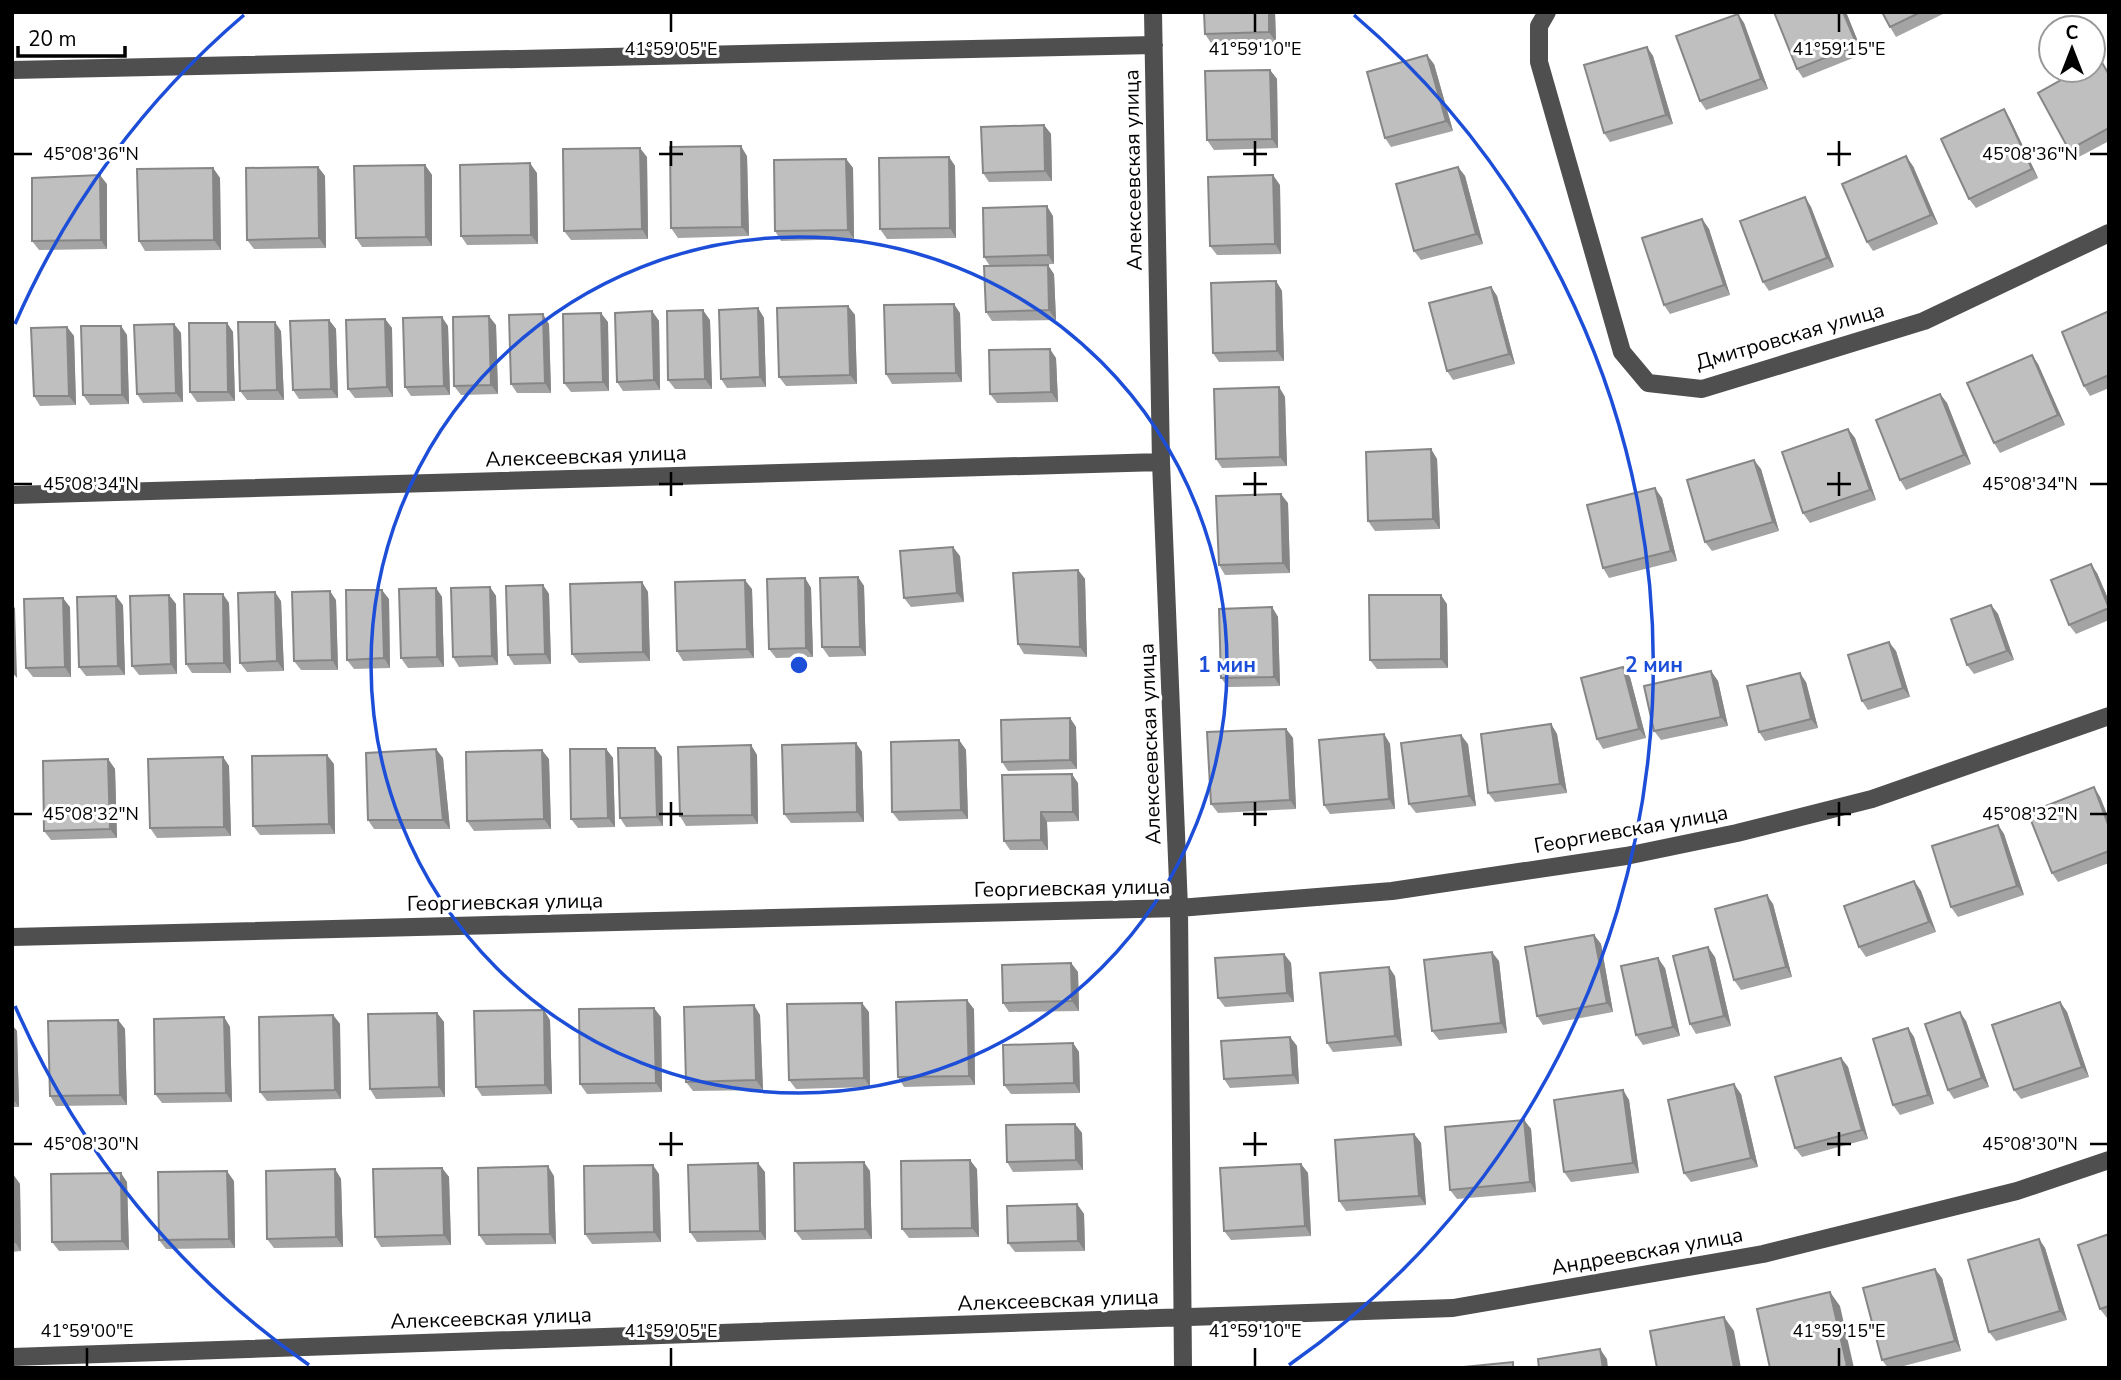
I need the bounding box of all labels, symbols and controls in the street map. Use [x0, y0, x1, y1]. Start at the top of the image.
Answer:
scale bar [18, 14, 124, 58]
north arrow [2037, 14, 2107, 84]
text: С [2066, 20, 2079, 46]
text: 20 m [28, 25, 77, 53]
text: 41°59'05"E [625, 37, 718, 61]
text: 41°59'10"E [1209, 37, 1302, 61]
text: 41°59'15"E [1793, 37, 1886, 61]
street label: Алексеевская улица [1117, 69, 1149, 271]
text: 45°08'36"N [43, 142, 139, 166]
text: 45°08'36"N [1982, 142, 2078, 166]
street label: Дмитровская улица [1692, 296, 1888, 376]
street label: Алексеевская улица [485, 438, 687, 474]
text: 45°08'34"N [43, 472, 139, 496]
text: 45°08'34"N [1982, 472, 2078, 496]
street label: Алексеевская улица [1132, 643, 1168, 845]
text: 1 мин [1198, 651, 1256, 679]
text: 2 мин [1625, 651, 1683, 679]
centre of rings [787, 653, 811, 677]
street label: Георгиевская улица [1532, 798, 1730, 860]
text: 45°08'32"N [43, 802, 139, 826]
text: 45°08'32"N [1982, 802, 2078, 826]
street label: Георгиевская улица [974, 872, 1170, 904]
street label: Георгиевская улица [407, 886, 603, 918]
text: 45°08'30"N [43, 1132, 139, 1156]
text: 45°08'30"N [1982, 1132, 2078, 1156]
street label: Андреевская улица [1549, 1220, 1745, 1282]
street label: Алексеевская улица [957, 1282, 1159, 1318]
street label: Алексеевская улица [390, 1300, 592, 1336]
text: 41°59'00"E [41, 1319, 134, 1343]
text: 41°59'05"E [625, 1319, 718, 1343]
text: 41°59'10"E [1209, 1319, 1302, 1343]
text: 41°59'15"E [1793, 1319, 1886, 1343]

